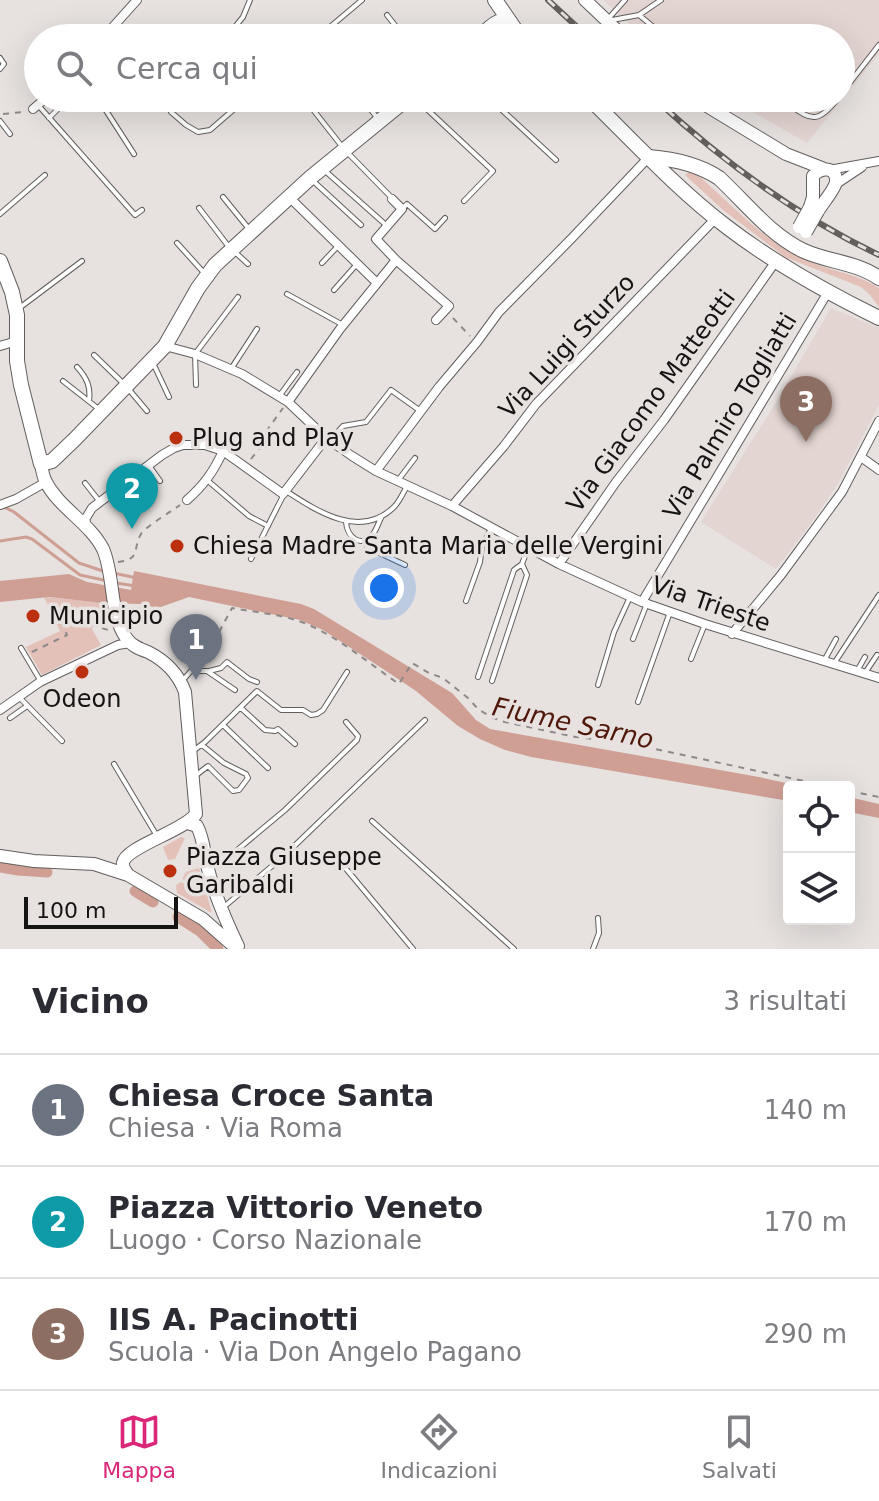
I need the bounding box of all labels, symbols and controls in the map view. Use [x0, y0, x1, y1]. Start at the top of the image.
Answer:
search box [24, 24, 855, 112]
icon: search [52, 46, 96, 90]
text: Cerca qui [116, 51, 258, 86]
street label: Via Luigi Sturzo [493, 268, 641, 424]
street label: Via Giacomo Matteotti [561, 285, 741, 517]
street label: Via Palmiro Togliatti [657, 308, 803, 524]
pin: 3 [780, 376, 832, 442]
place label: Plug and Play [192, 424, 354, 452]
marker: Plug and Play [167, 429, 185, 447]
pin: 2 [106, 463, 158, 529]
place label: Chiesa Madre Santa Maria delle Vergini [193, 532, 663, 560]
marker: Chiesa Madre Santa Maria delle Vergini [168, 537, 186, 555]
your location [364, 568, 404, 608]
street label: Via Trieste [648, 571, 774, 637]
place label: Municipio [49, 602, 163, 630]
marker: Municipio [24, 607, 42, 625]
pin: 1 [170, 614, 222, 680]
marker: Odeon [73, 663, 91, 681]
place label: Odeon [43, 685, 121, 713]
water label: Fiume Sarno [490, 691, 656, 755]
map controls [783, 781, 855, 925]
button: locate [783, 781, 855, 853]
place label: Piazza Giuseppe Garibaldi [186, 843, 382, 899]
button: layers [783, 853, 855, 925]
marker: Piazza Giuseppe Garibaldi [161, 862, 179, 880]
scale bar [24, 893, 178, 929]
text: 100 m [36, 898, 106, 923]
text: Vicino [32, 981, 149, 1021]
text: 3 risultati [723, 986, 847, 1016]
text: Chiesa Croce Santa [108, 1078, 434, 1113]
text: 1 [49, 1095, 67, 1125]
text: 140 m [764, 1095, 847, 1125]
text: Chiesa · Via Roma [108, 1113, 343, 1143]
text: Piazza Vittorio Veneto [108, 1190, 483, 1225]
text: 2 [49, 1207, 67, 1237]
text: 170 m [764, 1207, 847, 1237]
text: Luogo · Corso Nazionale [108, 1225, 422, 1255]
text: IIS A. Pacinotti [108, 1302, 358, 1337]
text: 3 [49, 1319, 67, 1349]
text: 290 m [764, 1319, 847, 1349]
text: Scuola · Via Don Angelo Pagano [108, 1337, 522, 1367]
tab: Mappa [102, 1410, 176, 1483]
tab: Indicazioni [380, 1410, 498, 1483]
tab: Salvati [702, 1410, 777, 1483]

